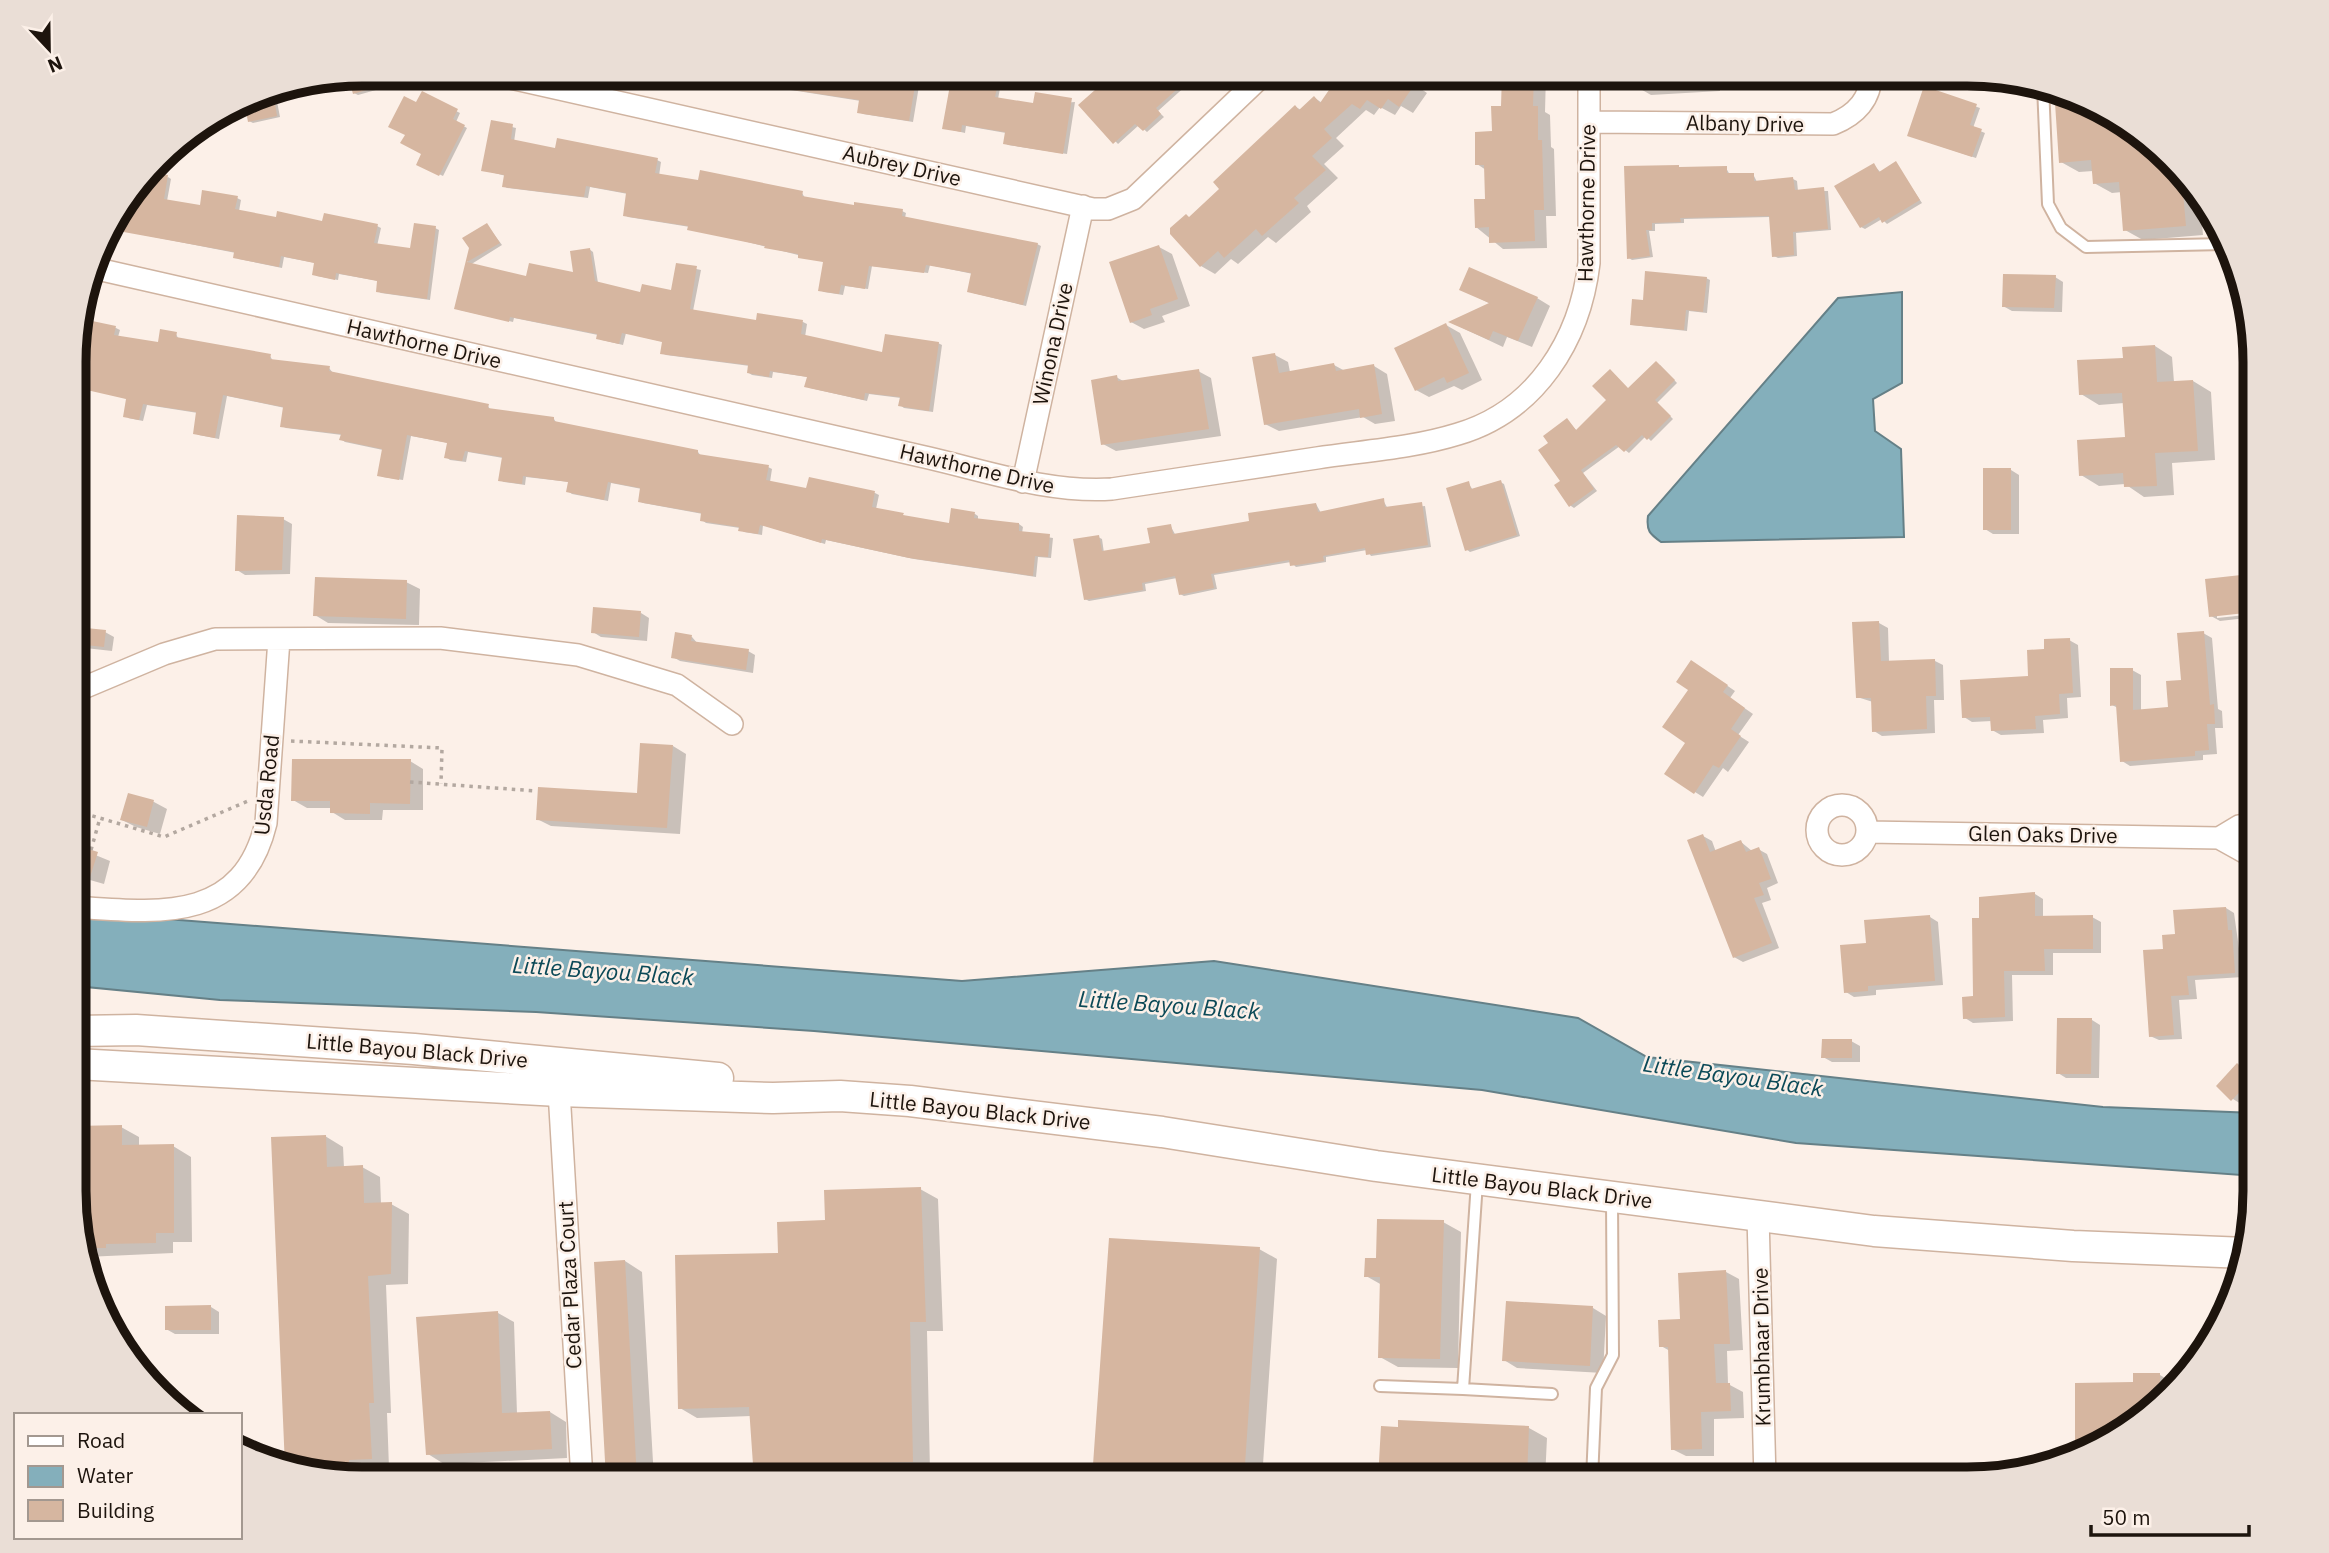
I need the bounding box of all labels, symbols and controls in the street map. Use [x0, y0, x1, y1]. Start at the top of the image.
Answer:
north arrow [14, 14, 84, 84]
text: N [44, 51, 66, 78]
street label: Albany Drive [1686, 108, 1805, 138]
street label: Hawthorne Drive [1571, 124, 1601, 282]
street label: Aubrey Drive [840, 138, 964, 192]
street label: Winona Drive [1025, 280, 1079, 408]
street label: Hawthorne Drive [344, 312, 504, 374]
street label: Hawthorne Drive [897, 437, 1057, 499]
street label: Usda Road [247, 733, 285, 837]
street label: Glen Oaks Drive [1968, 819, 2118, 849]
water label: Little Bayou Black [511, 949, 696, 991]
water label: Little Bayou Black [1077, 983, 1262, 1025]
street label: Little Bayou Black Drive [305, 1026, 529, 1074]
water label: Little Bayou Black [1641, 1048, 1826, 1103]
street label: Little Bayou Black Drive [868, 1084, 1092, 1136]
street label: Little Bayou Black Drive [1430, 1160, 1654, 1214]
street label: Cedar Plaza Court [551, 1200, 587, 1370]
street label: Krumbhaar Drive [1746, 1267, 1776, 1427]
legend [14, 1413, 242, 1539]
text: Road [77, 1426, 125, 1454]
text: Water [77, 1461, 134, 1489]
scale bar [2091, 1494, 2248, 1538]
text: Building [77, 1496, 154, 1524]
text: 50 m [2102, 1503, 2151, 1531]

